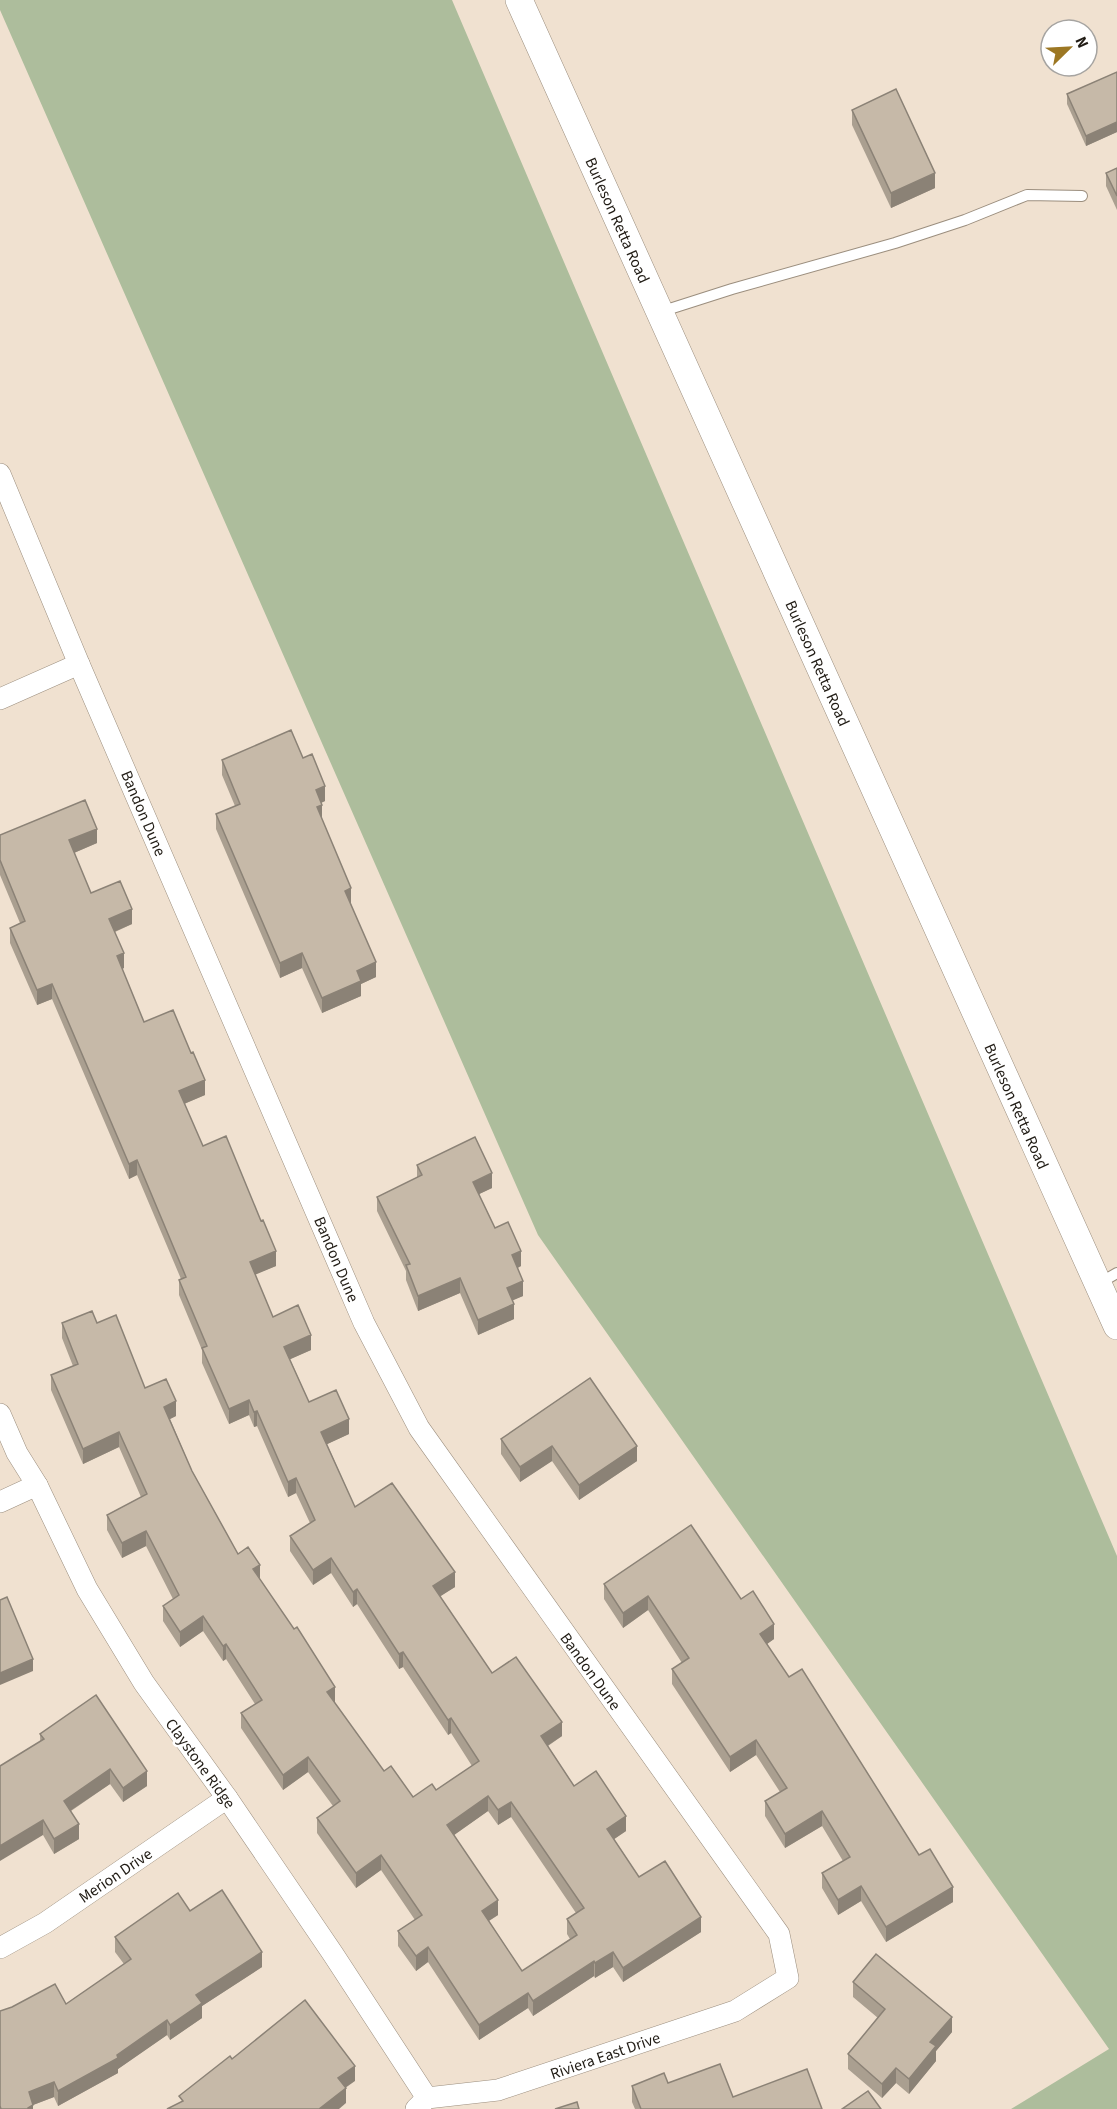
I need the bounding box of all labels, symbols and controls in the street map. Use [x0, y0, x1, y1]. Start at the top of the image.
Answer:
north arrow [1039, 18, 1099, 78]
text: N [1070, 33, 1094, 52]
street label: Burleson Retta Road [579, 154, 655, 287]
street label: Burleson Retta Road [779, 597, 855, 730]
street label: Bandon Dune [115, 767, 171, 860]
street label: Burleson Retta Road [978, 1040, 1054, 1173]
street label: Bandon Dune [308, 1213, 364, 1306]
street label: Bandon Dune [555, 1628, 626, 1715]
street label: Claystone Ridge [160, 1714, 240, 1813]
street label: Merion Drive [74, 1843, 157, 1909]
street label: Riviera East Drive [547, 2027, 663, 2085]

